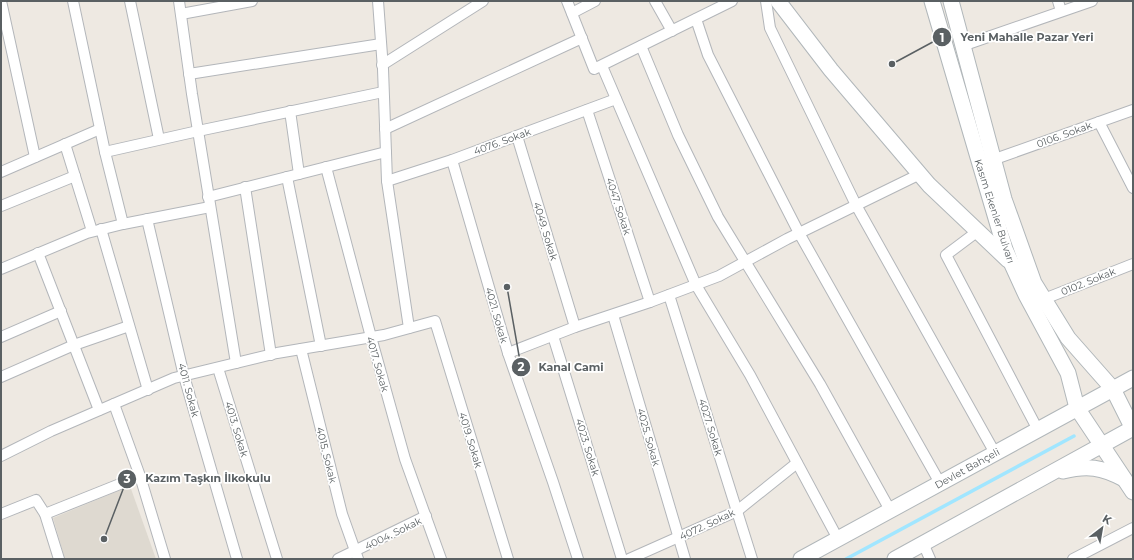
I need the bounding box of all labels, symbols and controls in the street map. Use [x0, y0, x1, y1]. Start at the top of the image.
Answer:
callout: Yeni Mahalle Pazar Yeri [932, 26, 1101, 49]
text: 1 [940, 30, 944, 45]
text: Yeni Mahalle Pazar Yeri [959, 30, 1094, 44]
street label: 0106. Sokak [1035, 118, 1094, 150]
street label: 4076. Sokak [472, 125, 533, 158]
street label: Kasım Ekenler Bulvarı [972, 157, 1018, 265]
street label: 4047. Sokak [603, 176, 634, 237]
street label: 4049. Sokak [530, 200, 561, 262]
street label: 0102. Sokak [1059, 265, 1117, 298]
street label: 4021. Sokak [482, 286, 511, 345]
street label: 4017. Sokak [363, 335, 392, 393]
callout: Kanal Cami [511, 355, 612, 378]
text: 2 [517, 359, 525, 374]
text: Kanal Cami [538, 360, 604, 374]
street label: 4011. Sokak [175, 362, 202, 419]
street label: 4027. Sokak [696, 397, 725, 457]
street label: 4013. Sokak [222, 400, 251, 459]
street label: 4025. Sokak [634, 407, 663, 468]
street label: 4019. Sokak [456, 411, 485, 470]
street label: 4023. Sokak [573, 417, 602, 477]
street label: 4015. Sokak [313, 426, 340, 485]
street label: Devlet Bahçeli [933, 445, 1002, 492]
callout: Kazım Taşkın İlkokulu [117, 467, 279, 490]
text: 3 [122, 471, 131, 486]
text: Kazım Taşkın İlkokulu [145, 471, 271, 485]
street label: 4072. Sokak [677, 506, 737, 543]
north arrow [1082, 508, 1122, 548]
text: K [1100, 511, 1115, 528]
street label: 4004. Sokak [363, 514, 424, 553]

